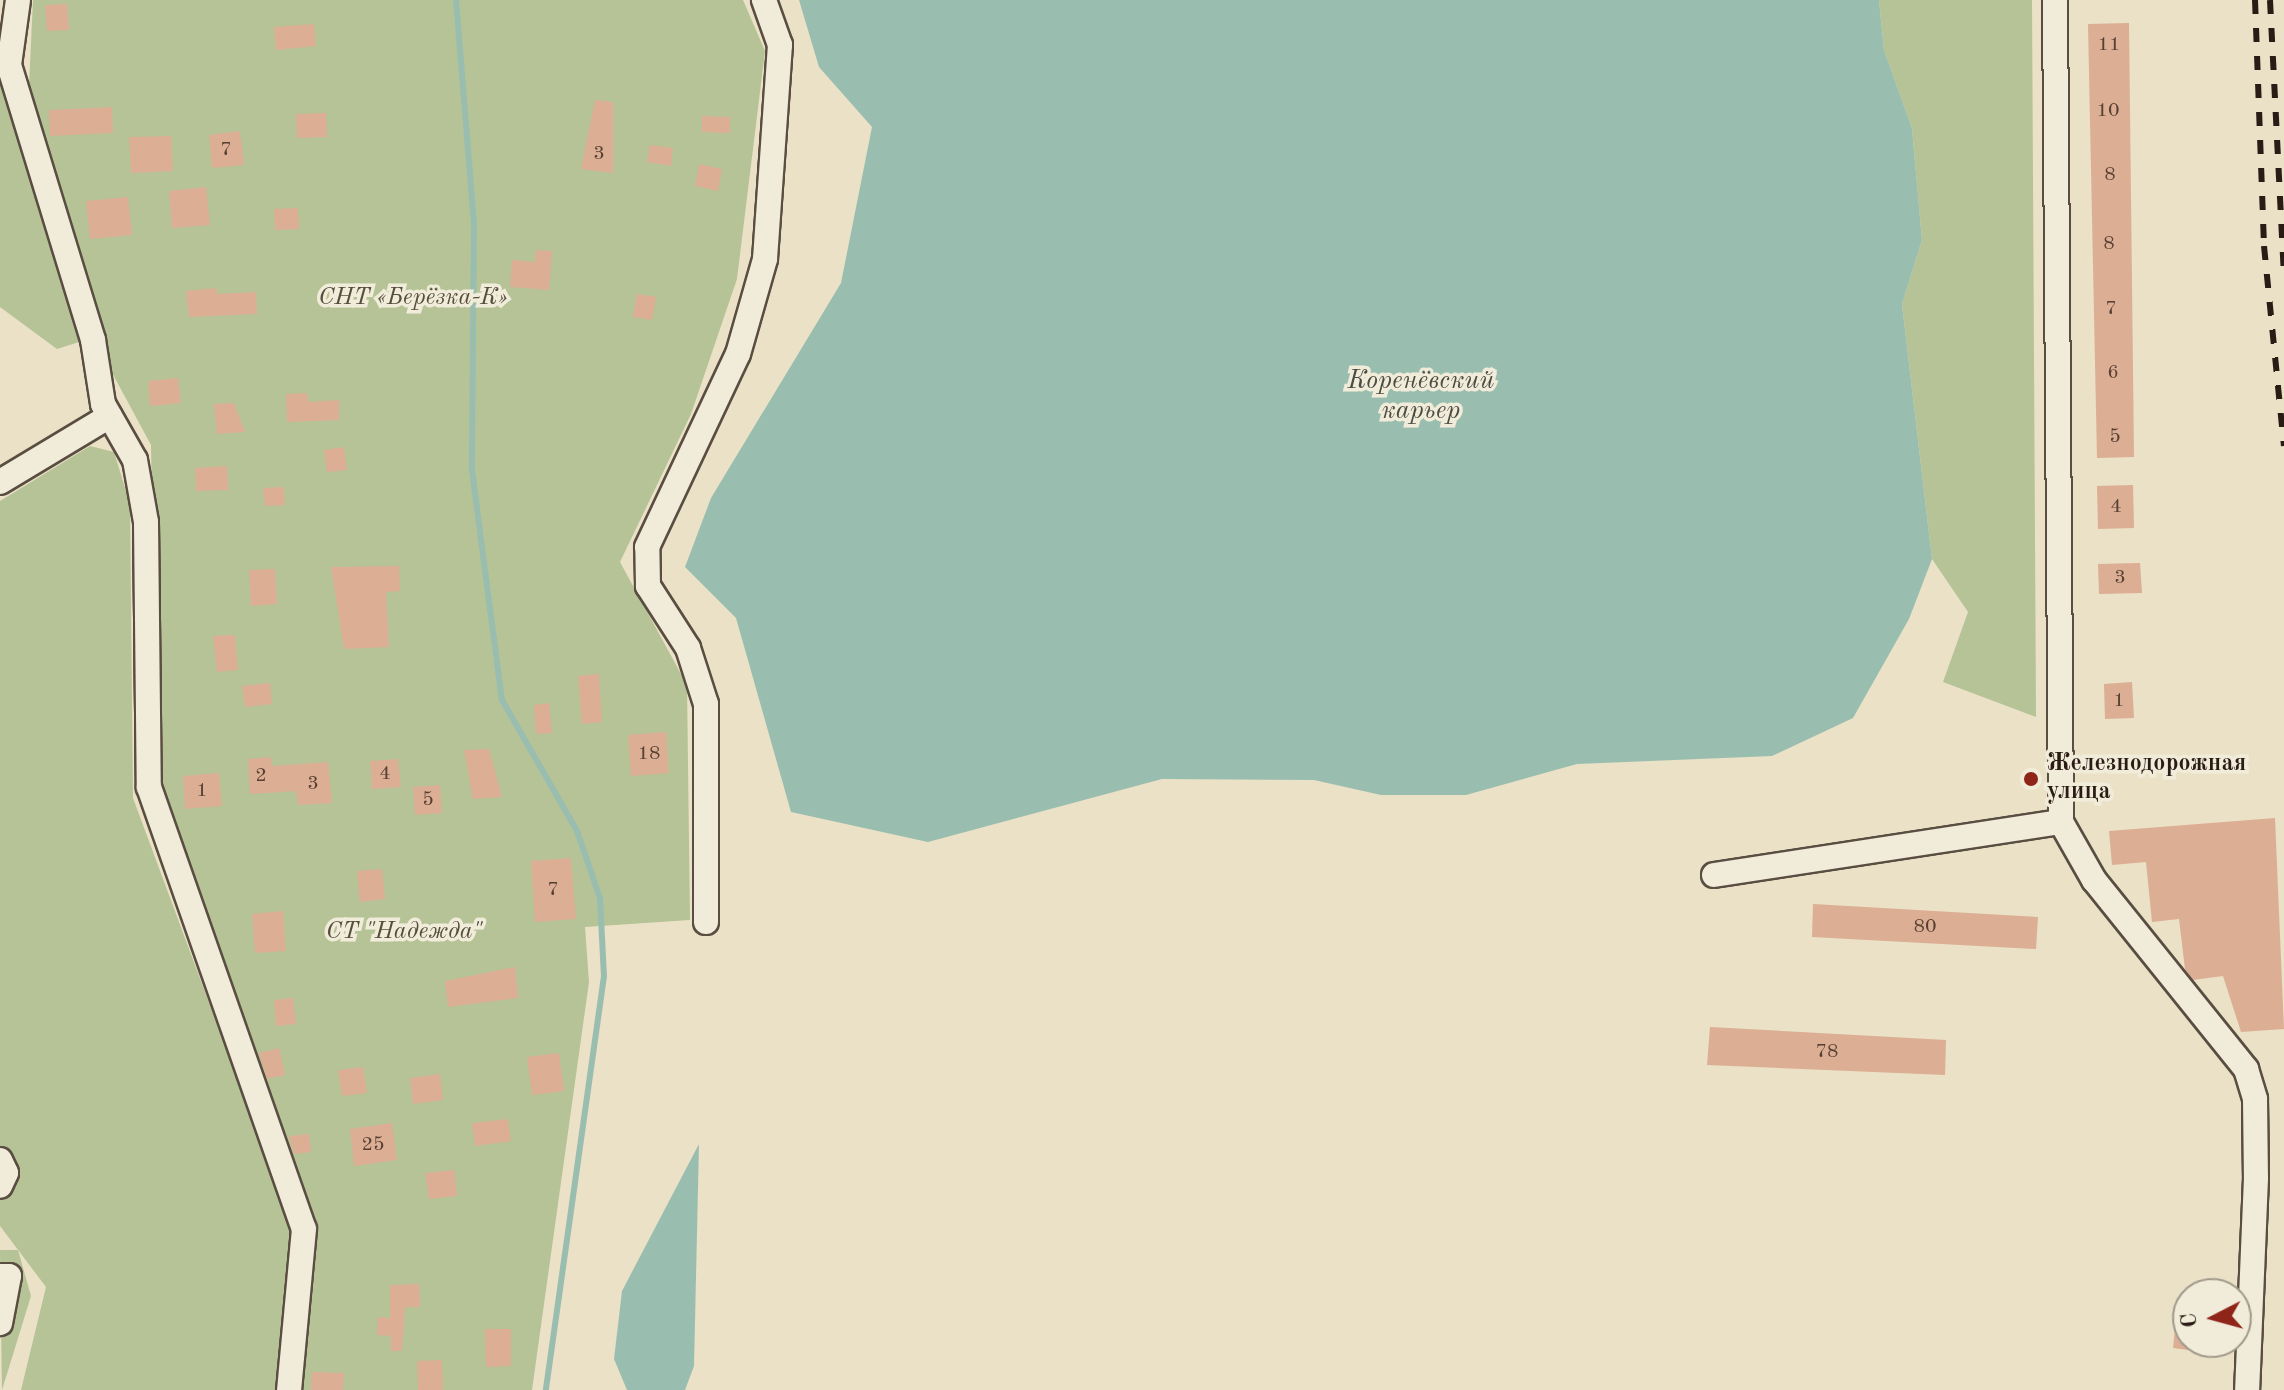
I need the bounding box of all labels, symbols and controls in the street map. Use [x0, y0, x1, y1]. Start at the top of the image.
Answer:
house number: 11 [2097, 33, 2121, 57]
house number: 10 [2096, 99, 2120, 123]
house number: 7 [220, 138, 232, 162]
house number: 3 [593, 142, 605, 166]
house number: 8 [2104, 163, 2116, 187]
house number: 8 [2103, 232, 2115, 256]
park label: СНТ «Берёзка-К» [318, 285, 508, 313]
house number: 7 [2105, 297, 2117, 321]
house number: 6 [2107, 361, 2119, 385]
water label: Коренёвский карьер [1348, 366, 1494, 428]
house number: 5 [2109, 425, 2121, 449]
house number: 4 [2110, 495, 2122, 519]
house number: 3 [2114, 566, 2126, 590]
house number: 1 [2113, 689, 2125, 713]
house number: 18 [637, 742, 661, 766]
place label: Железнодорожная улица [2047, 751, 2246, 807]
house number: 4 [379, 762, 391, 786]
house number: 2 [255, 764, 267, 788]
marker: Железнодорожная улица [2022, 770, 2040, 788]
house number: 3 [307, 772, 319, 796]
house number: 1 [196, 779, 208, 803]
house number: 5 [422, 788, 434, 812]
house number: 7 [547, 878, 559, 902]
house number: 80 [1913, 915, 1937, 939]
park label: СТ "Надежда" [326, 919, 482, 947]
house number: 78 [1815, 1040, 1839, 1064]
house number: 25 [361, 1133, 385, 1157]
north arrow [2172, 1278, 2252, 1358]
text: С [2178, 1312, 2202, 1329]

